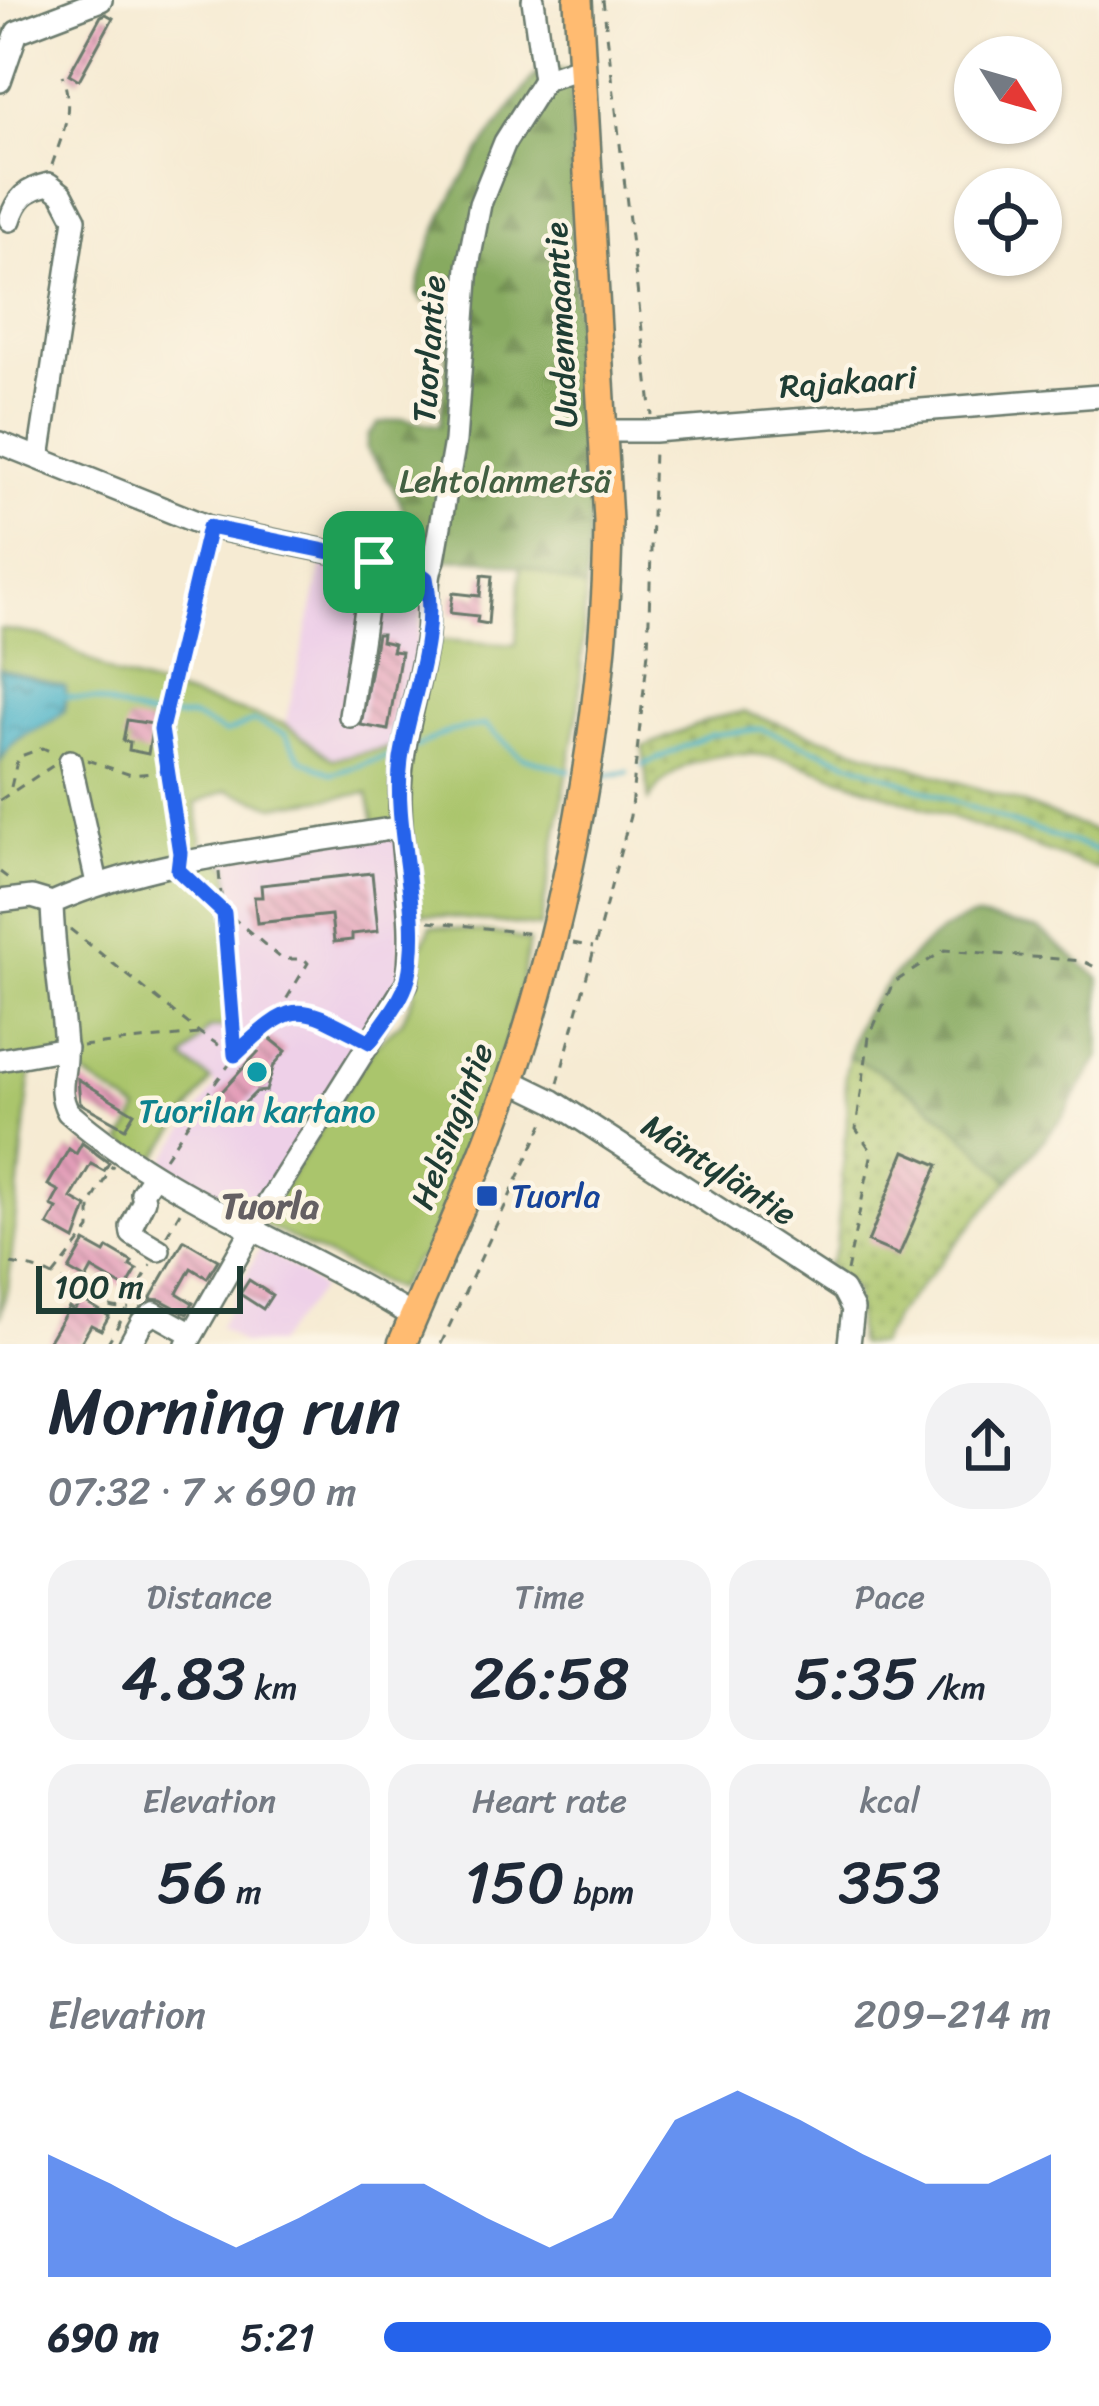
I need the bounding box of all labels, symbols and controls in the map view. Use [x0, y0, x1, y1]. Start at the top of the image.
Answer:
north arrow [954, 36, 1062, 144]
map controls [954, 36, 1062, 276]
button: locate [954, 168, 1062, 276]
street label: Uudenmaantie [527, 221, 595, 429]
street label: Tuorlantie [395, 273, 463, 425]
street label: Rajakaari [778, 348, 919, 416]
park label: Lehtolanmetsä [399, 452, 612, 510]
pin [323, 511, 425, 613]
icon: arrive [341, 529, 407, 595]
street label: Helsingintie [394, 1034, 510, 1218]
marker: Tuorilan kartano [244, 1059, 270, 1085]
place label: Tuorilan kartano [139, 1082, 375, 1140]
street label: Mäntyläntie [630, 1098, 809, 1242]
place label: Tuorla [511, 1167, 601, 1225]
district label: Tuorla [221, 1174, 320, 1238]
marker: Tuorla [474, 1183, 500, 1209]
text: 100 m [54, 1258, 144, 1316]
scale bar [36, 1260, 243, 1313]
text: Morning run [48, 1353, 401, 1470]
button: share [925, 1383, 1051, 1509]
text: 07:32 · 7 × 690 m [48, 1457, 356, 1526]
text: Distance [147, 1568, 272, 1626]
text: Time [515, 1568, 584, 1626]
text: Pace [855, 1568, 925, 1626]
text: 4.83 [121, 1626, 246, 1732]
text: 26:58 [470, 1626, 629, 1732]
text: 5:35 [794, 1626, 918, 1732]
text: km [246, 1659, 297, 1717]
text: /km [918, 1659, 986, 1717]
text: Elevation [142, 1772, 276, 1830]
text: Heart rate [472, 1772, 627, 1830]
text: kcal [860, 1772, 920, 1830]
text: 56 [157, 1830, 228, 1936]
text: 150 [465, 1830, 565, 1936]
text: 353 [839, 1830, 941, 1936]
text: m [228, 1863, 262, 1921]
text: bpm [565, 1863, 634, 1921]
text: Elevation [48, 1980, 206, 2049]
text: 209–214 m [854, 1980, 1051, 2049]
text: 690 m [48, 2303, 159, 2372]
text: 5:21 [240, 2303, 315, 2372]

